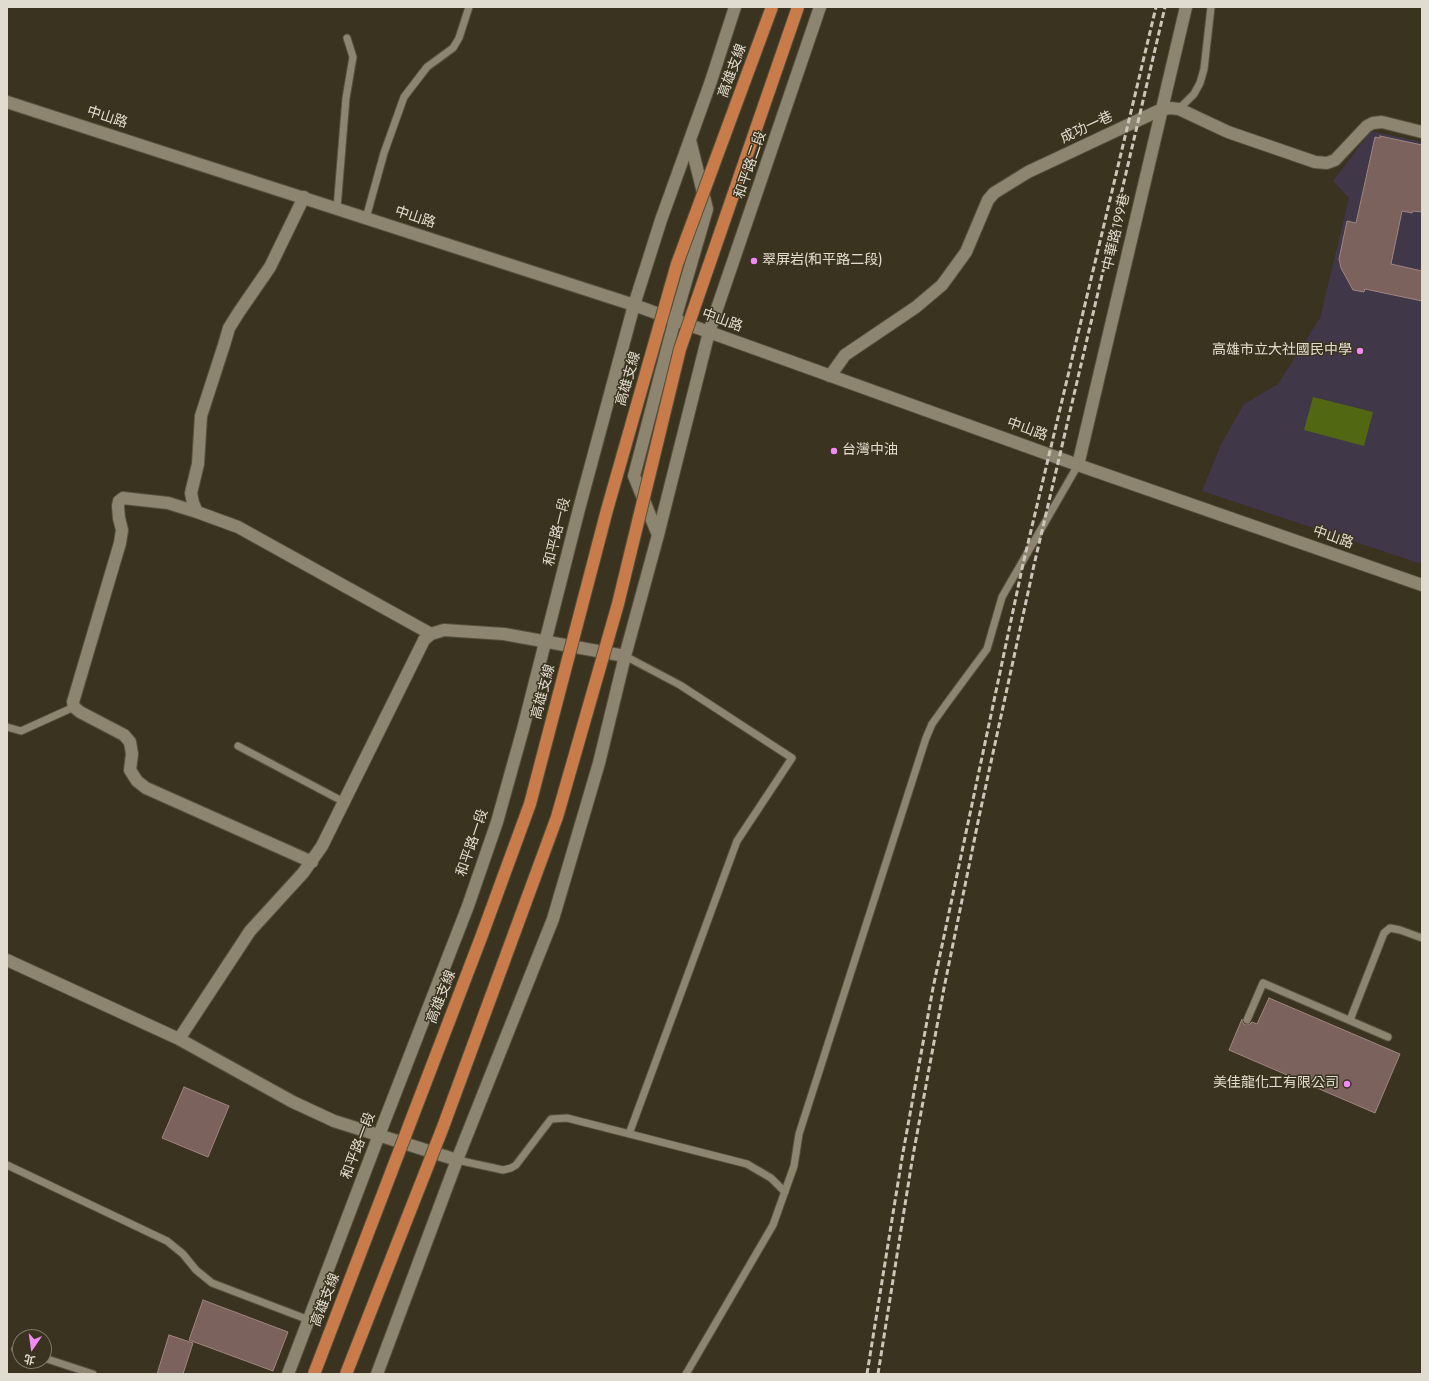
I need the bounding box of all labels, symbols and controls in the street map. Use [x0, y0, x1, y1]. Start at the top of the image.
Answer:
street label: 高雄支線 [716, 42, 750, 100]
street label: 中山路 [84, 104, 130, 132]
street label: 成功一巷 [1058, 109, 1116, 147]
street label: 和平路二段 [732, 129, 770, 201]
street label: 中華路199巷 [1100, 192, 1134, 272]
street label: 中山路 [392, 204, 438, 232]
place label: 翠屏岩(和平路二段) [762, 253, 883, 269]
marker: 翠屏岩(和平路二段) [749, 256, 759, 266]
street label: 中山路 [699, 306, 745, 336]
place label: 高雄市立大社國民中學 [1212, 343, 1352, 359]
marker: 高雄市立大社國民中學 [1355, 346, 1365, 356]
street label: 高雄支線 [613, 350, 645, 408]
street label: 中山路 [1004, 415, 1050, 445]
place label: 台灣中油 [842, 443, 898, 459]
marker: 台灣中油 [829, 446, 839, 456]
street label: 和平路一段 [541, 496, 575, 568]
street label: 中山路 [1310, 523, 1356, 553]
street label: 高雄支線 [529, 663, 559, 721]
street label: 和平路一段 [454, 807, 492, 879]
street label: 高雄支線 [424, 968, 460, 1026]
place label: 美佳龍化工有限公司 [1213, 1076, 1339, 1092]
marker: 美佳龍化工有限公司 [1342, 1079, 1352, 1089]
street label: 和平路一段 [339, 1110, 379, 1182]
street label: 高雄支線 [308, 1271, 344, 1329]
north arrow [12, 1329, 52, 1369]
text: 北 [22, 1351, 37, 1369]

